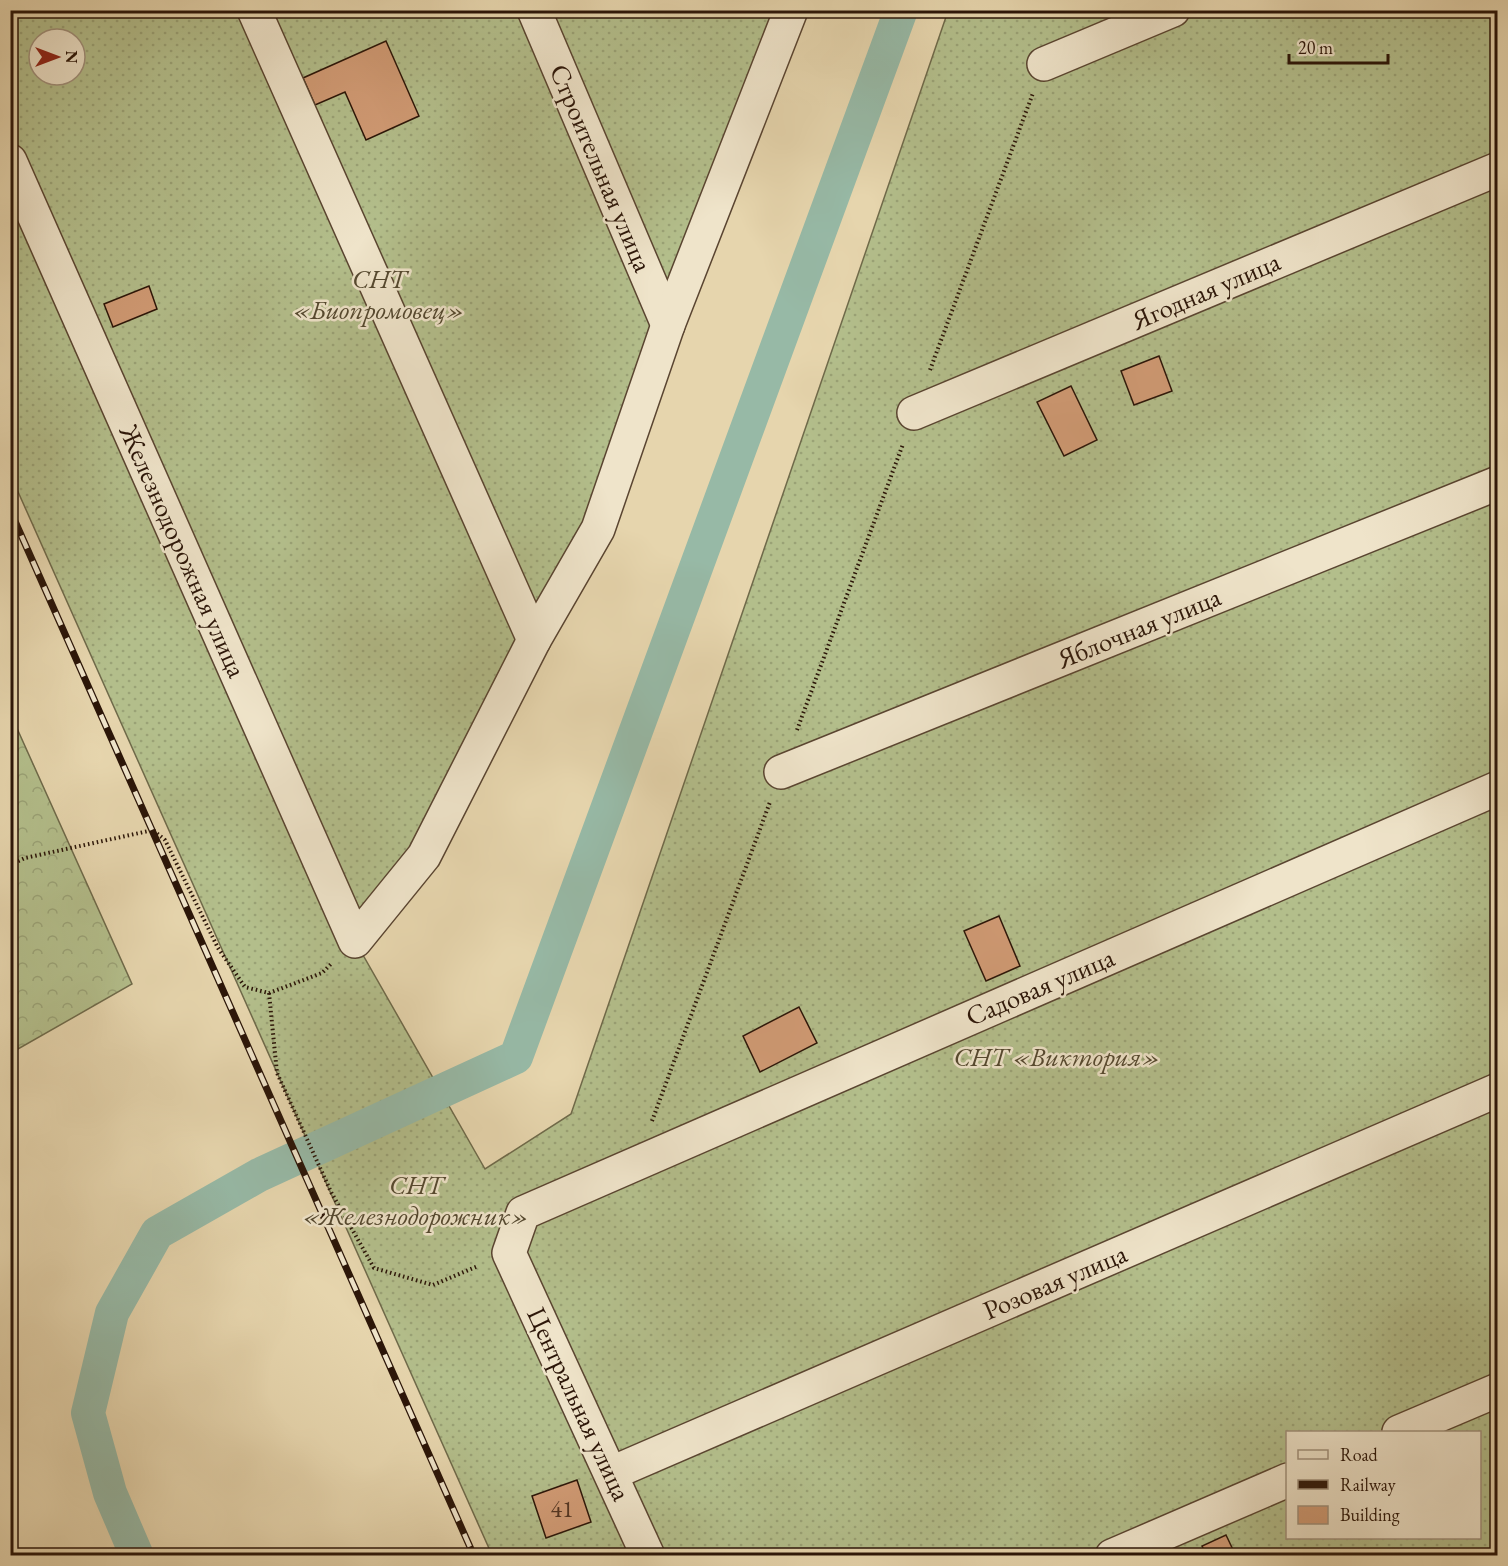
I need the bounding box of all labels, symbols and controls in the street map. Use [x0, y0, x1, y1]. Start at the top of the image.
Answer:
north arrow [27, 27, 87, 87]
scale bar [1289, 27, 1388, 65]
text: 20 m [1298, 36, 1333, 59]
text: N [61, 51, 82, 64]
street label: Строительная улица [542, 59, 661, 277]
street label: Ягодная улица [1125, 243, 1286, 338]
park label: СНТ «Биопромовец» [293, 261, 465, 327]
street label: Железнодорожная улица [111, 418, 255, 683]
street label: Яблочная улица [1051, 579, 1226, 677]
street label: Садовая улица [960, 939, 1120, 1034]
park label: СНТ «Виктория» [954, 1039, 1160, 1074]
park label: СНТ «Железнодорожник» [303, 1167, 529, 1233]
street label: Розовая улица [978, 1235, 1132, 1328]
street label: Центральная улица [519, 1301, 640, 1506]
legend [1286, 1431, 1481, 1539]
text: Road [1340, 1443, 1379, 1466]
text: Railway [1340, 1473, 1396, 1496]
house number: 41 [550, 1493, 574, 1524]
text: Building [1340, 1503, 1400, 1526]

